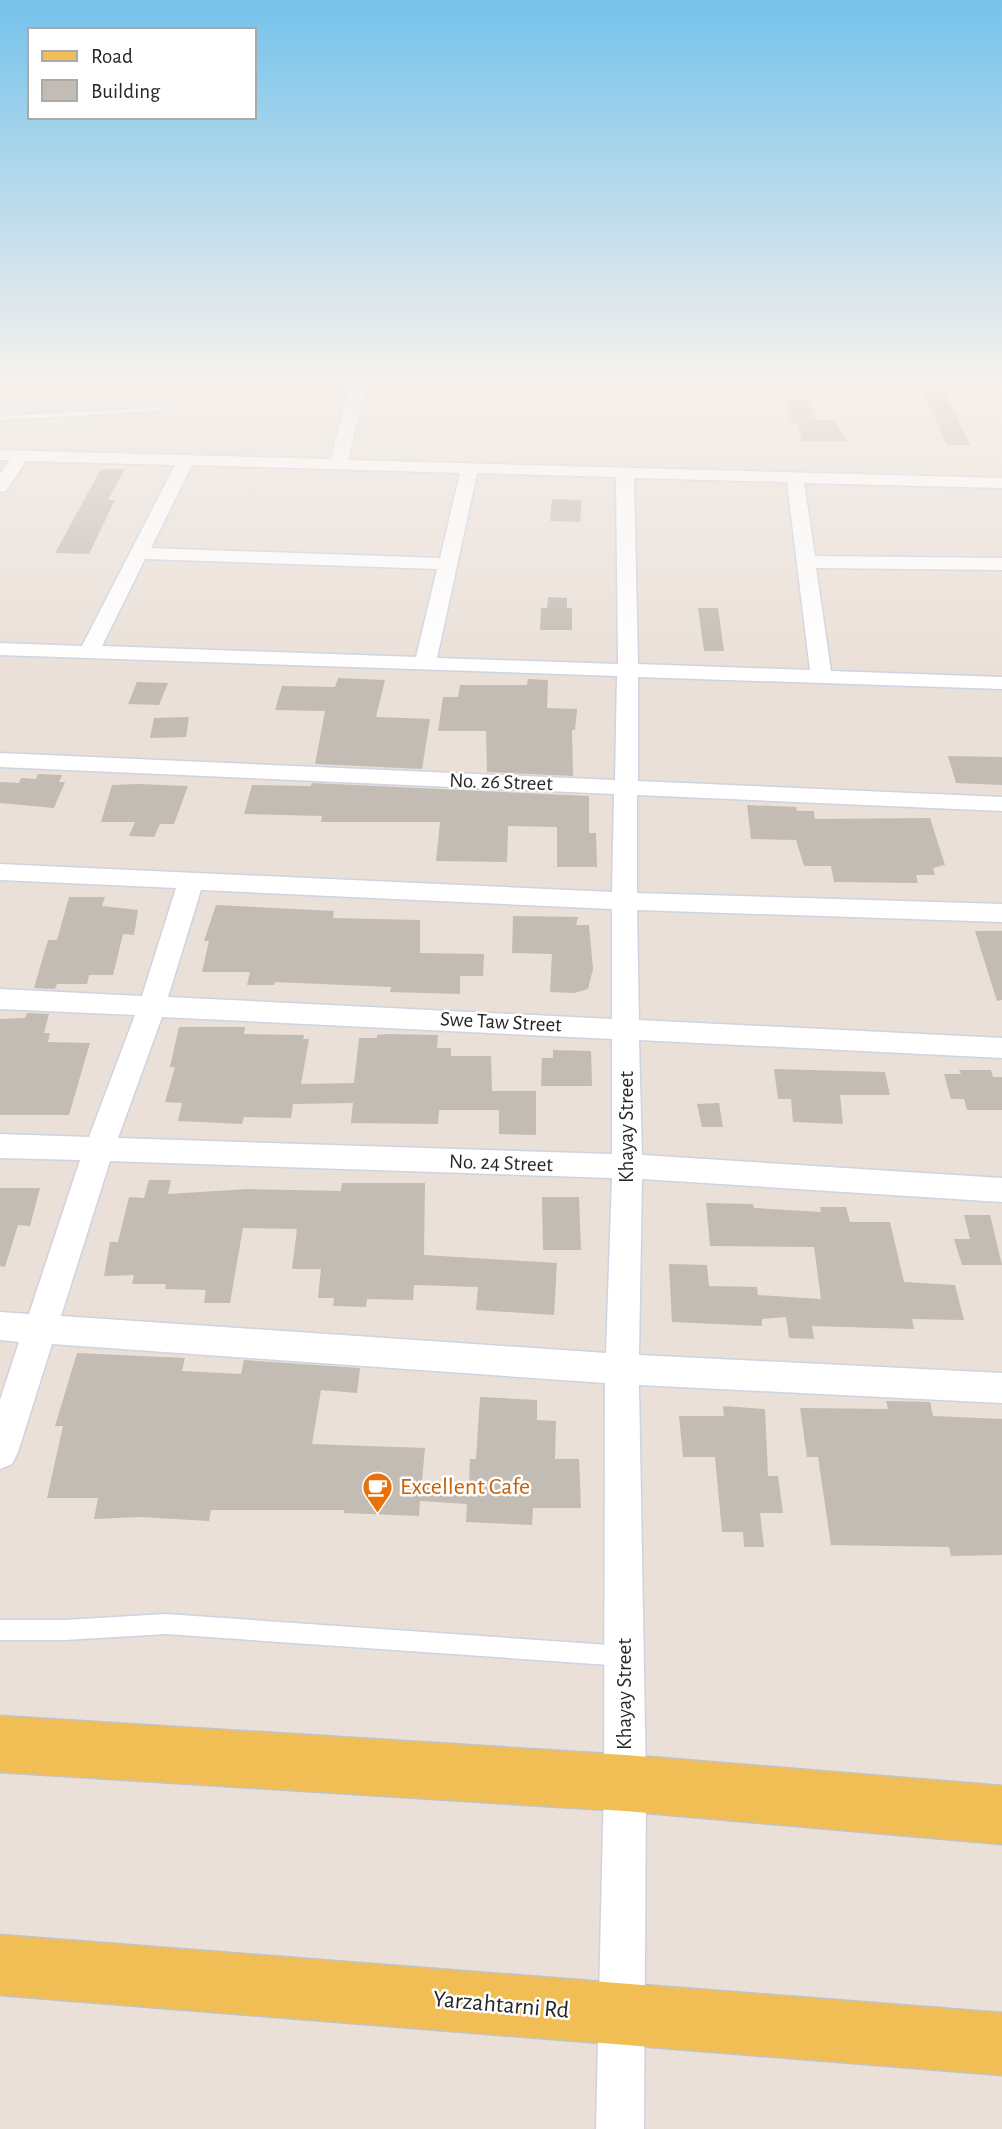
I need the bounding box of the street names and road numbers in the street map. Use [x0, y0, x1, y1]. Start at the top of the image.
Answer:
street label: No. 26 Street [449, 770, 554, 794]
street label: Swe Taw Street [440, 1008, 563, 1036]
street label: Khayay Street [616, 1071, 637, 1183]
street label: No. 24 Street [449, 1151, 554, 1175]
street label: Khayay Street [614, 1638, 635, 1750]
street label: Yarzahtarni Rd [432, 1987, 570, 2023]

